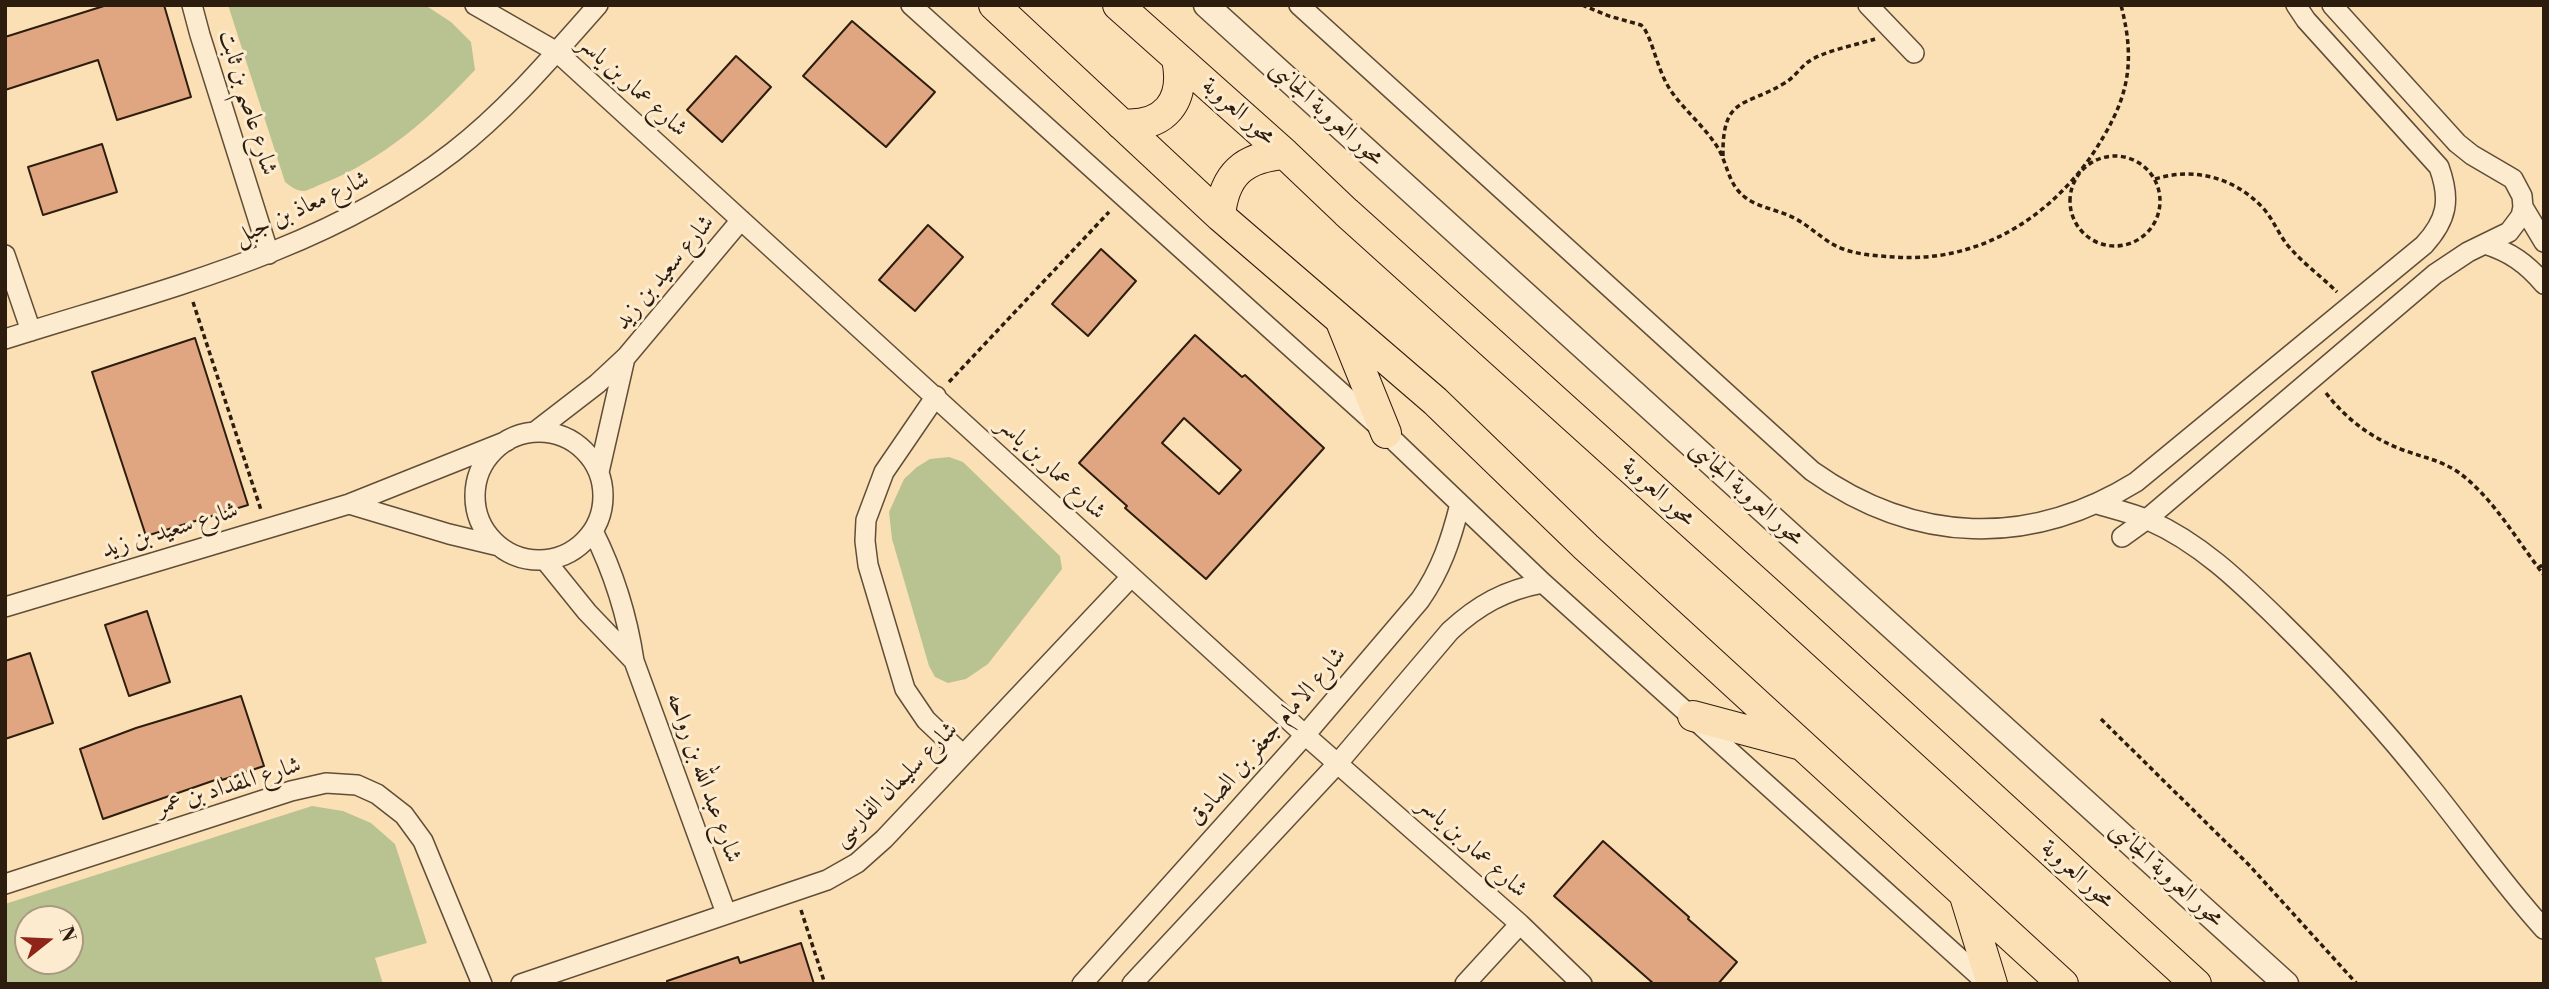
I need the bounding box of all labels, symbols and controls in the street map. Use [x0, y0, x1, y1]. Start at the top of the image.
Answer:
street label: شارع عاصم بن ثابت [211, 27, 283, 179]
street label: شارع عمار بن ياسر [571, 30, 693, 144]
street label: محور العروبة الجانبى [1263, 55, 1389, 173]
street label: محور العروبة [1195, 72, 1281, 152]
street label: شارع معاذ بن جبل [230, 165, 374, 253]
street label: شارع سعيد بن زيد [609, 210, 721, 336]
street label: شارع عمار بن ياسر [991, 411, 1111, 527]
street label: محور العروبة الجانبى [1683, 435, 1809, 553]
street label: محور العروبة [1615, 453, 1701, 533]
street label: شارع سعيد بن زيد [98, 497, 242, 565]
street label: شارع الامام جعفر بن الصادق [1183, 642, 1353, 832]
street label: شارع عبد الله بن رواحه [659, 689, 747, 867]
street label: شارع سليمان الفارسى [827, 716, 965, 854]
street label: شارع المقداد بن عمر [153, 751, 305, 823]
street label: شارع عمار بن ياسر [1411, 791, 1533, 905]
street label: محور العروبة الجانبى [2103, 816, 2229, 934]
street label: محور العروبة [2034, 835, 2120, 915]
north arrow [14, 905, 84, 975]
text: N [53, 923, 81, 945]

